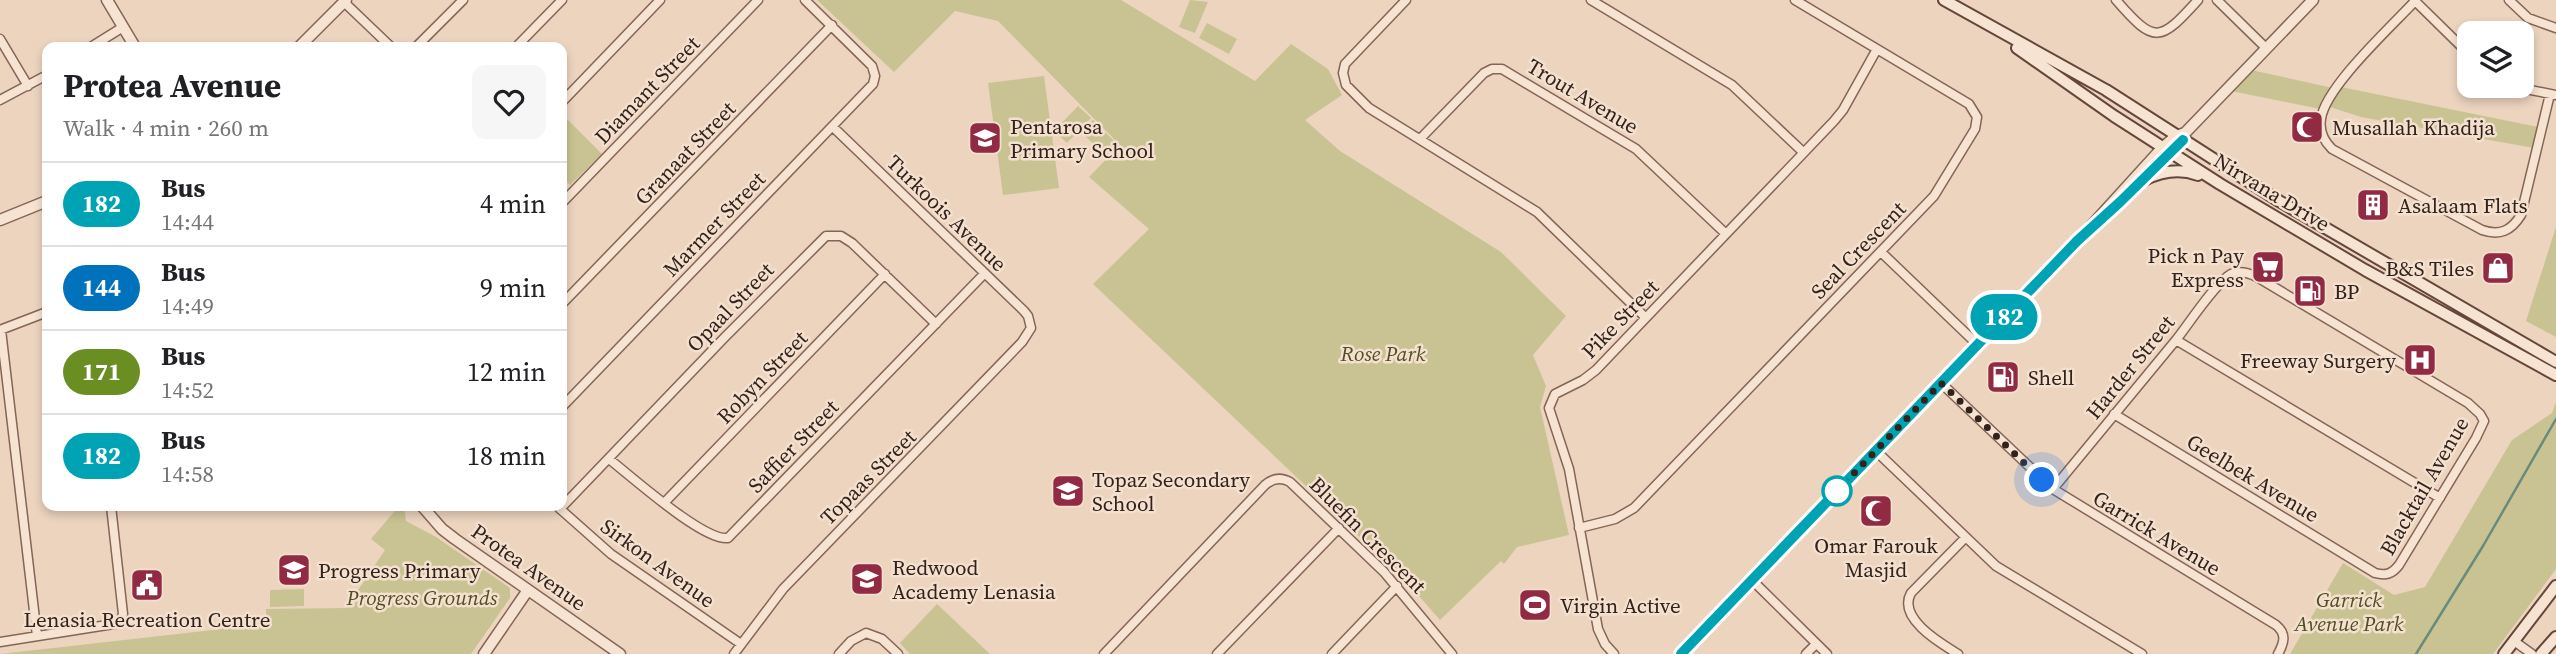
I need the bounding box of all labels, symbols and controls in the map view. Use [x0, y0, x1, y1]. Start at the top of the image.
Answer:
map controls [2457, 21, 2534, 98]
button: layers [2457, 21, 2534, 98]
street label: Diamant Street [588, 29, 706, 150]
street label: Trout Avenue [1522, 51, 1644, 141]
text: Protea Avenue [63, 63, 281, 108]
button: heart [472, 65, 546, 139]
street label: Granaat Street [628, 95, 742, 211]
mosque icon: Musallah Khadija [2288, 108, 2326, 146]
text: Walk · 4 min · 260 m [63, 112, 269, 144]
place label: Pentarosa Primary School [1010, 112, 1154, 165]
place label: Musallah Khadija [2332, 113, 2495, 142]
school or university icon: Pentarosa Primary School [966, 119, 1004, 157]
street label: Nirvana Drive [2209, 146, 2335, 238]
street label: Turkoois Avenue [881, 148, 1013, 278]
street label: Marmer Street [656, 165, 772, 283]
text: Bus [161, 170, 205, 206]
text: 4 min [480, 186, 546, 222]
building icon: Asalaam Flats [2354, 186, 2392, 224]
text: 182 [82, 187, 121, 220]
place label: Asalaam Flats [2398, 191, 2528, 220]
street label: Seal Crescent [1804, 195, 1912, 305]
text: 14:44 [161, 206, 214, 238]
place label: Pick n Pay Express [2148, 241, 2244, 294]
supermarket icon: Pick n Pay Express [2249, 248, 2287, 286]
shop icon: B&S Tiles [2479, 249, 2517, 287]
text: Bus [161, 254, 205, 290]
place label: B&S Tiles [2385, 254, 2474, 283]
street label: Opaal Street [680, 256, 780, 358]
text: 9 min [480, 270, 546, 306]
text: 144 [82, 271, 121, 304]
fuel station icon: BP [2291, 272, 2329, 310]
street label: Pike Street [1575, 273, 1665, 365]
place label: BP [2334, 277, 2359, 306]
text: 14:49 [161, 290, 214, 322]
line badge: 182 [1964, 294, 2044, 340]
text: 182 [1984, 300, 2024, 333]
street label: Harder Street [2079, 309, 2181, 425]
street label: Robyn Street [710, 324, 814, 430]
text: Bus [161, 338, 205, 374]
park label: Rose Park [1340, 339, 1426, 368]
hospital icon: Freeway Surgery [2401, 341, 2439, 379]
place label: Freeway Surgery [2240, 346, 2396, 375]
text: 12 min [467, 354, 546, 390]
text: 171 [82, 355, 121, 388]
fuel station icon: Shell [1984, 358, 2022, 396]
place label: Shell [2028, 363, 2074, 392]
text: 14:52 [161, 374, 214, 406]
street label: Saffier Street [741, 393, 845, 499]
street label: Blacktail Avenue [2373, 412, 2475, 560]
text: Bus [161, 422, 205, 458]
street label: Topaas Street [814, 423, 922, 531]
street label: Geelbek Avenue [2181, 427, 2325, 529]
text: 18 min [467, 438, 546, 474]
text: 182 [82, 439, 121, 472]
text: 14:58 [161, 458, 214, 490]
your location [2024, 462, 2059, 497]
place label: Topaz Secondary School [1092, 465, 1250, 518]
street label: Bluefin Crescent [1303, 470, 1433, 600]
school or university icon: Topaz Secondary School [1049, 472, 1087, 510]
unlabelled marker [1822, 476, 1852, 506]
street label: Garrick Avenue [2088, 483, 2226, 583]
mosque icon: Omar Farouk Masjid [1857, 492, 1895, 530]
street label: Sirkon Avenue [595, 512, 721, 614]
street label: Protea Avenue [466, 517, 592, 617]
place label: Omar Farouk Masjid [1814, 531, 1938, 584]
school or university icon: Progress Primary [275, 551, 313, 589]
place label: Redwood Academy Lenasia [892, 553, 1056, 606]
place label: Progress Primary [318, 556, 481, 585]
school or university icon: Redwood Academy Lenasia [848, 560, 886, 598]
public building icon: Lenasia Recreation Centre [128, 566, 166, 604]
park label: Progress Grounds [346, 583, 498, 612]
park label: Garrick Avenue Park [2294, 585, 2404, 638]
sports icon: Virgin Active [1516, 586, 1554, 624]
place label: Virgin Active [1560, 591, 1681, 620]
place label: Lenasia Recreation Centre [24, 605, 270, 634]

